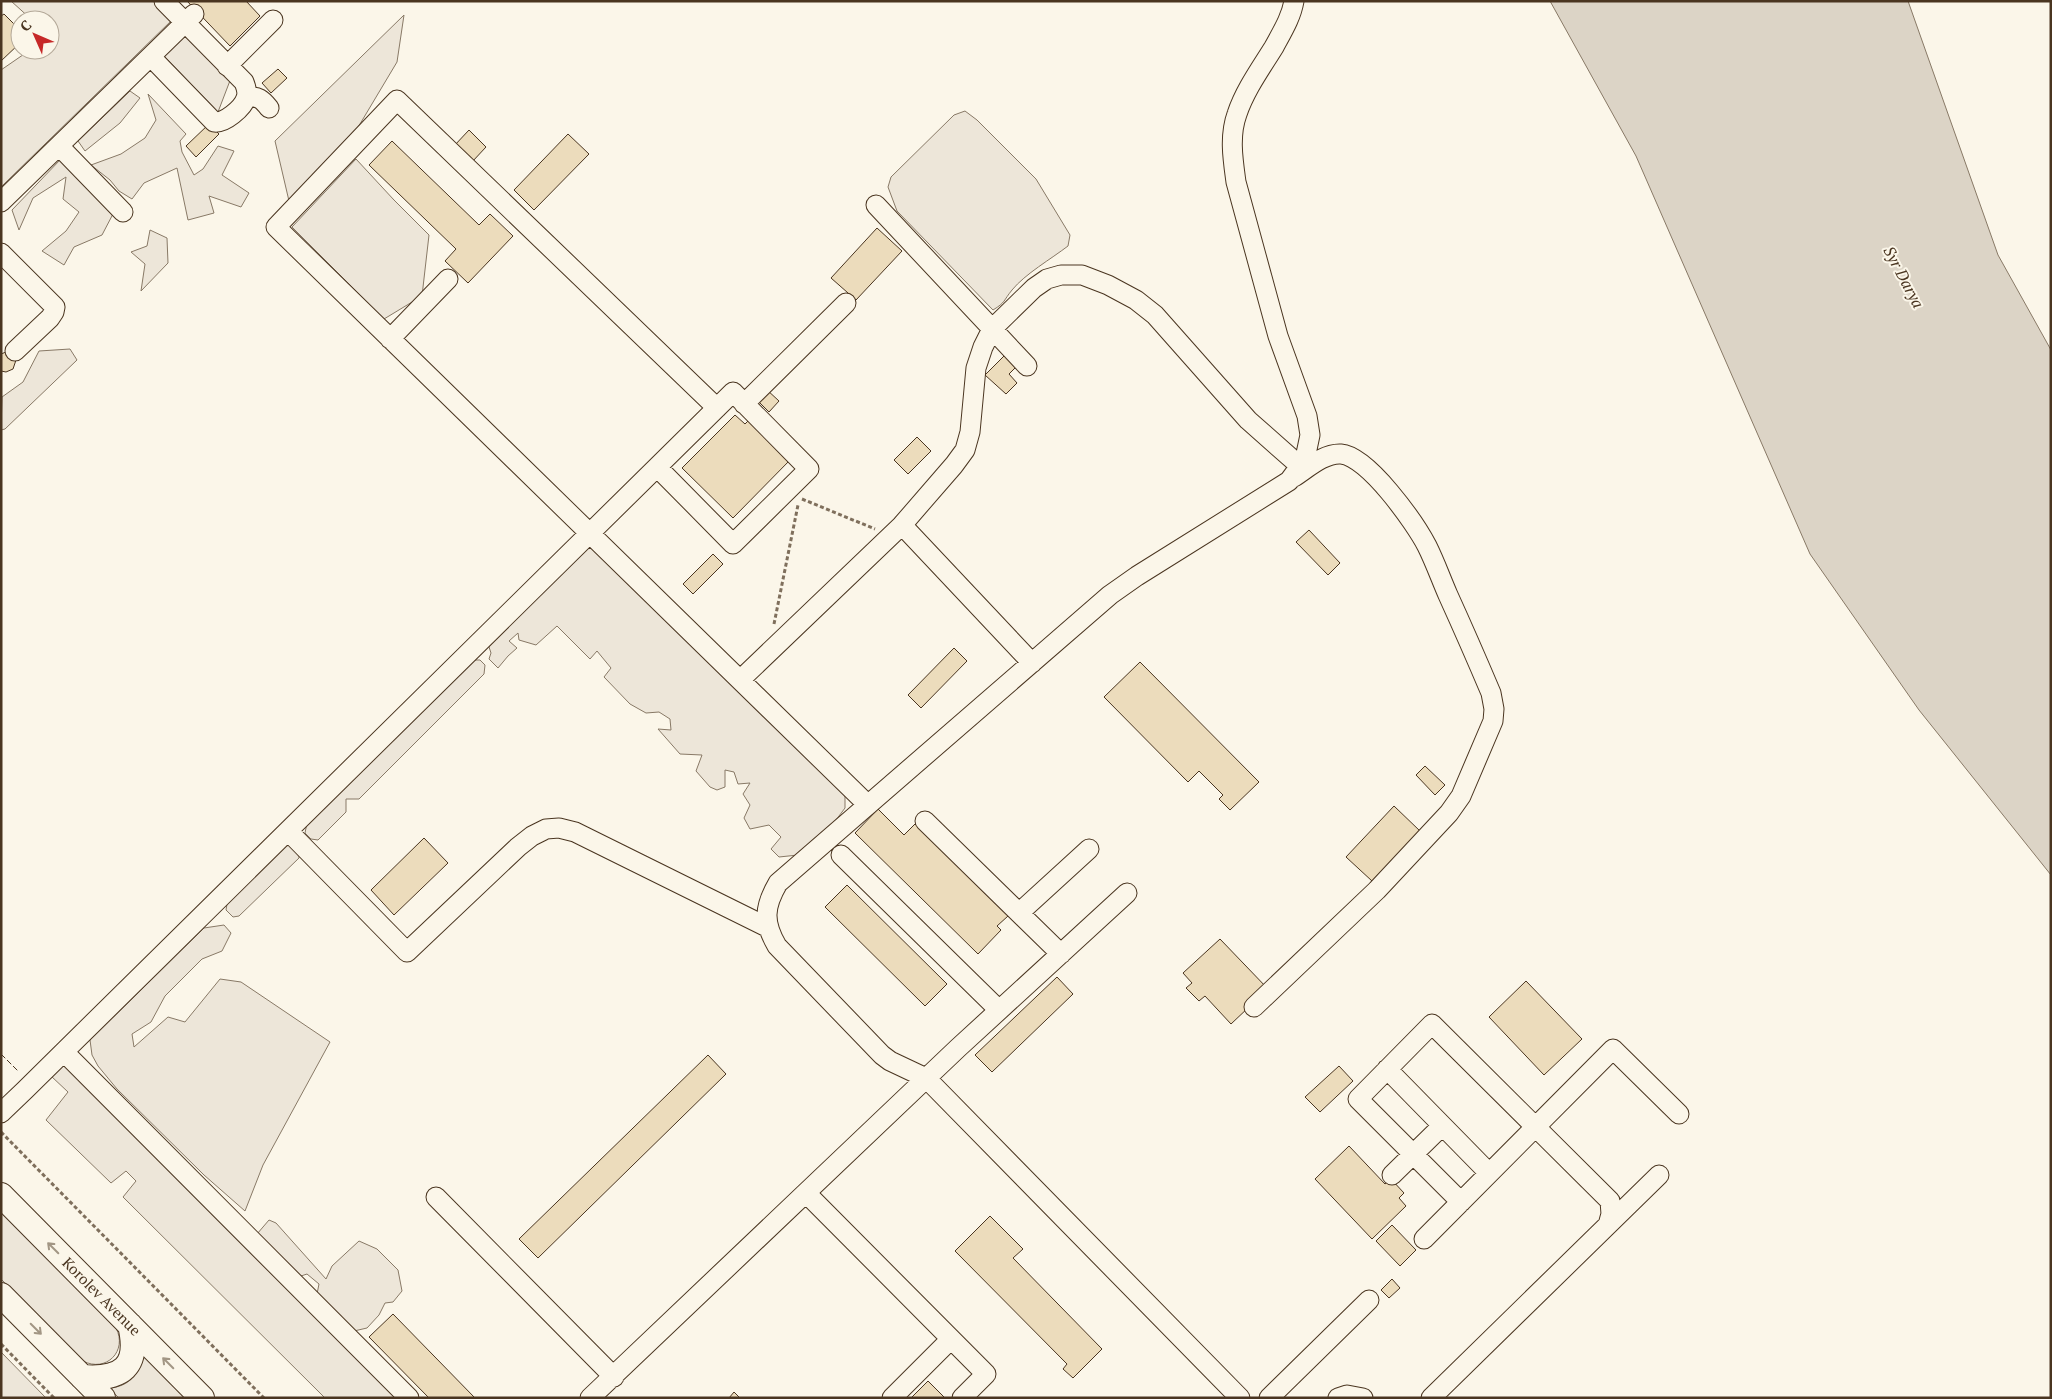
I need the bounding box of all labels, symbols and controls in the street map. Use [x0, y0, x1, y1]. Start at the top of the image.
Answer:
north arrow [10, 10, 60, 60]
text: С [16, 16, 35, 35]
water label: Syr Darya [1878, 242, 1930, 312]
one-way arrow [48, 1242, 60, 1254]
street label: Korolev Avenue [58, 1252, 146, 1340]
one-way arrow [29, 1323, 41, 1335]
one-way arrow [162, 1357, 174, 1369]

